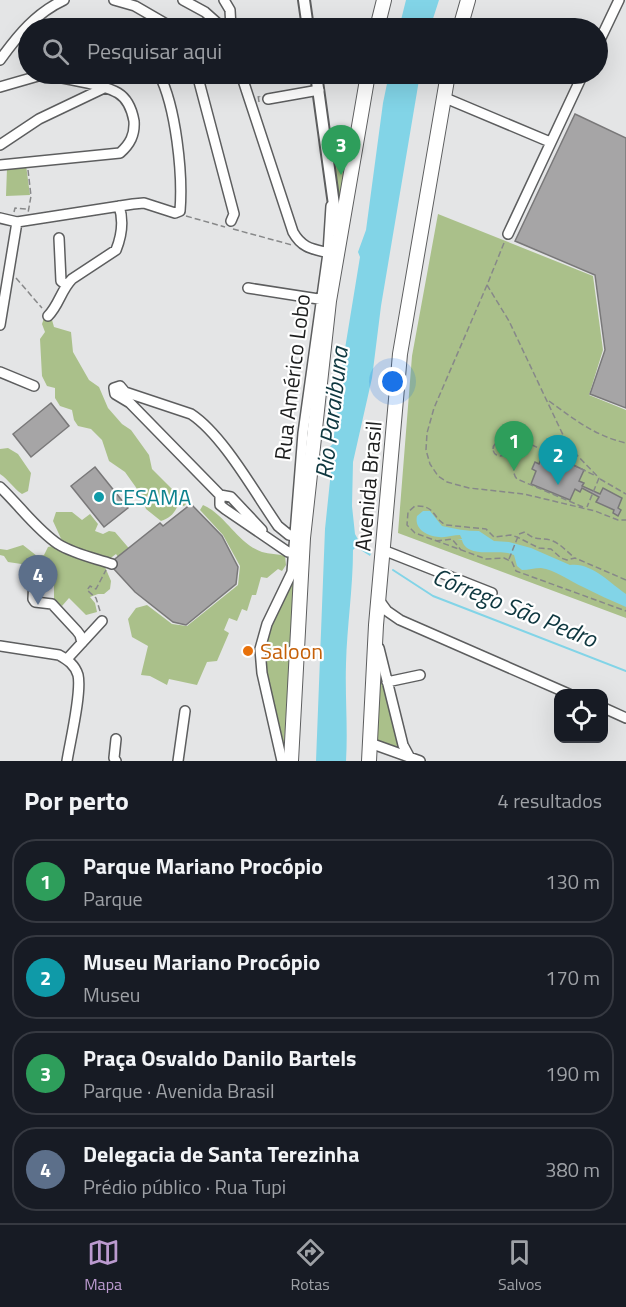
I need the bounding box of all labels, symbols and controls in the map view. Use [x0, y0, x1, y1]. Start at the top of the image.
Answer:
search box [18, 18, 608, 84]
text: Pesquisar aqui [87, 34, 222, 68]
icon: search [39, 35, 72, 68]
pin: 3 [322, 126, 360, 175]
street label: Rua Américo Lobo [265, 292, 319, 462]
water label: Rio Paraibuna [305, 343, 357, 481]
your location [378, 367, 407, 396]
street label: Avenida Brasil [345, 419, 391, 553]
pin: 1 [494, 422, 534, 471]
pin: 2 [538, 436, 578, 485]
place label: CESAMA [111, 480, 191, 514]
marker: CESAMA [92, 490, 106, 504]
pin: 4 [18, 556, 57, 605]
water label: Córrego São Pedro [427, 558, 604, 657]
place label: Saloon [260, 634, 323, 668]
marker: Saloon [241, 644, 255, 658]
map controls [554, 689, 608, 743]
button: locate [554, 689, 608, 743]
text: Por perto [24, 781, 129, 820]
text: 4 resultados [498, 785, 602, 816]
text: Parque Mariano Procópio [83, 849, 323, 883]
text: 1 [40, 866, 51, 897]
text: 130 m [545, 866, 600, 897]
text: Parque [83, 883, 143, 914]
text: Museu Mariano Procópio [83, 945, 320, 979]
text: 2 [40, 962, 51, 993]
text: 170 m [545, 962, 600, 993]
text: Museu [83, 979, 140, 1010]
text: Praça Osvaldo Danilo Bartels [83, 1041, 357, 1075]
text: 3 [40, 1058, 51, 1089]
text: 190 m [545, 1058, 600, 1089]
text: Parque · Avenida Brasil [83, 1075, 275, 1106]
text: Delegacia de Santa Terezinha [83, 1137, 360, 1171]
text: 4 [40, 1154, 51, 1185]
text: 380 m [545, 1154, 600, 1185]
text: Prédio público · Rua Tupi [83, 1171, 286, 1202]
tab: Mapa [84, 1236, 122, 1296]
tab: Rotas [290, 1236, 330, 1296]
tab: Salvos [498, 1236, 542, 1296]

